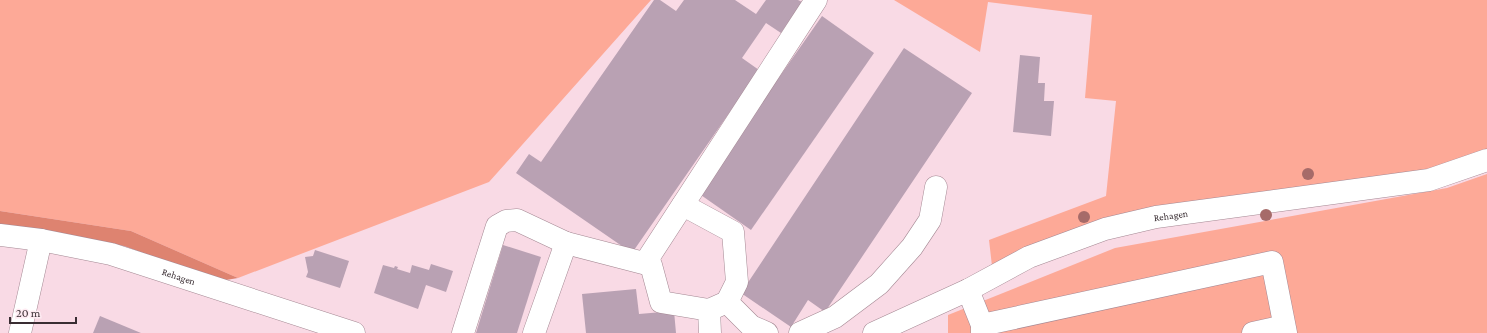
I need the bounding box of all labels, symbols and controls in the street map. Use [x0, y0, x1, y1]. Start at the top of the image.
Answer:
street label: Rehagen [1153, 207, 1189, 223]
street label: Rehagen [161, 265, 197, 287]
scale bar [10, 299, 76, 325]
text: 20 m [16, 306, 41, 320]

